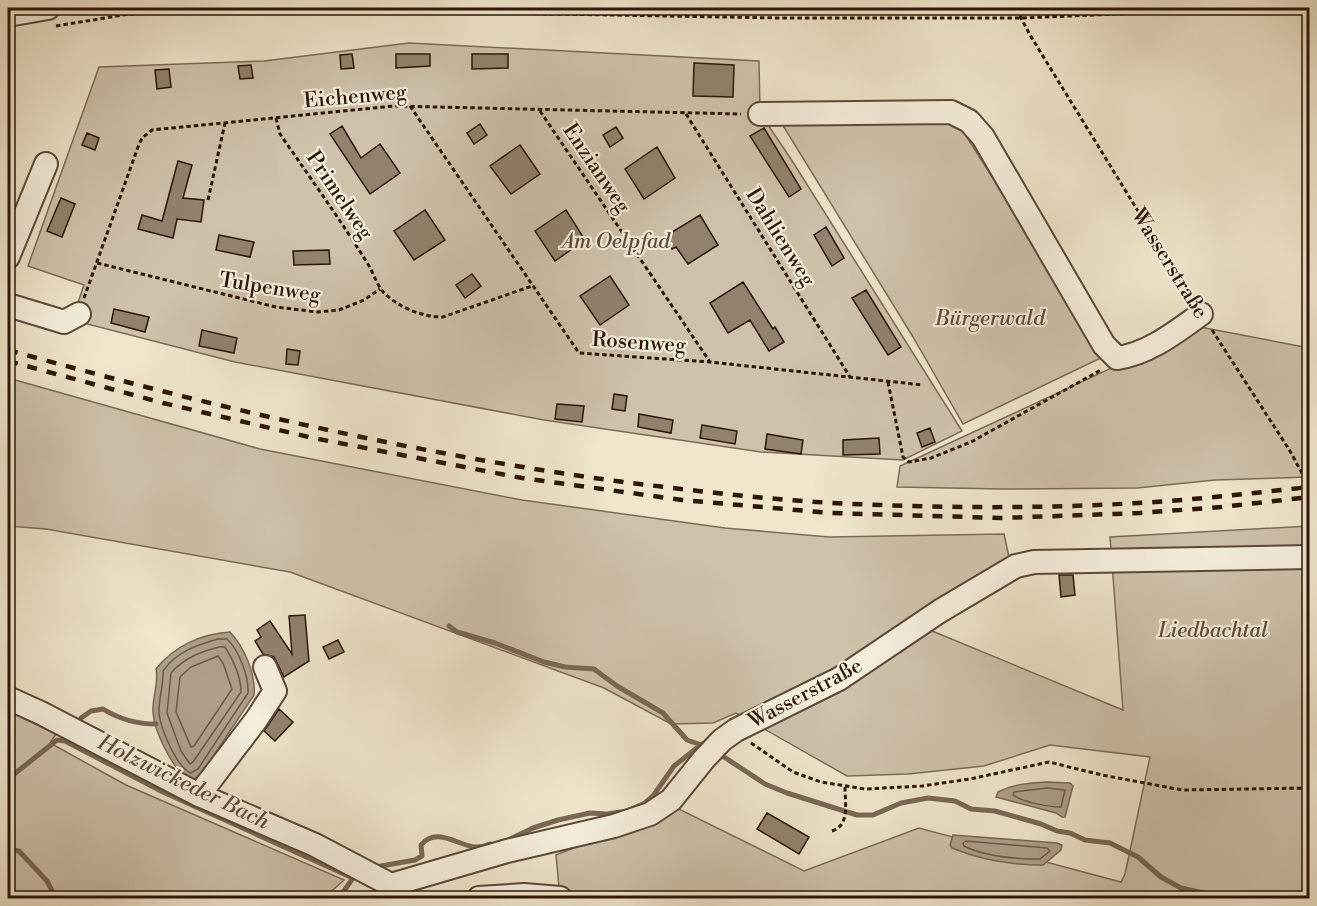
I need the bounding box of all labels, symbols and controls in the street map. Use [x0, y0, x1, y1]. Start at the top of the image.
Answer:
street label: Eichenweg [302, 80, 408, 114]
street label: Enzianweg [557, 119, 636, 219]
street label: Primelweg [300, 146, 378, 245]
street label: Dahlienweg [740, 183, 821, 292]
street label: Wasserstraße [1124, 203, 1213, 324]
park label: Am Oelpfad [560, 229, 671, 255]
street label: Tulpenweg [217, 267, 323, 309]
park label: Bürgerwald [934, 306, 1046, 332]
street label: Rosenweg [591, 327, 687, 359]
park label: Liedbachtal [1157, 618, 1268, 644]
street label: Wasserstraße [743, 653, 867, 735]
water label: Holzwickeder Bach [92, 729, 274, 836]

